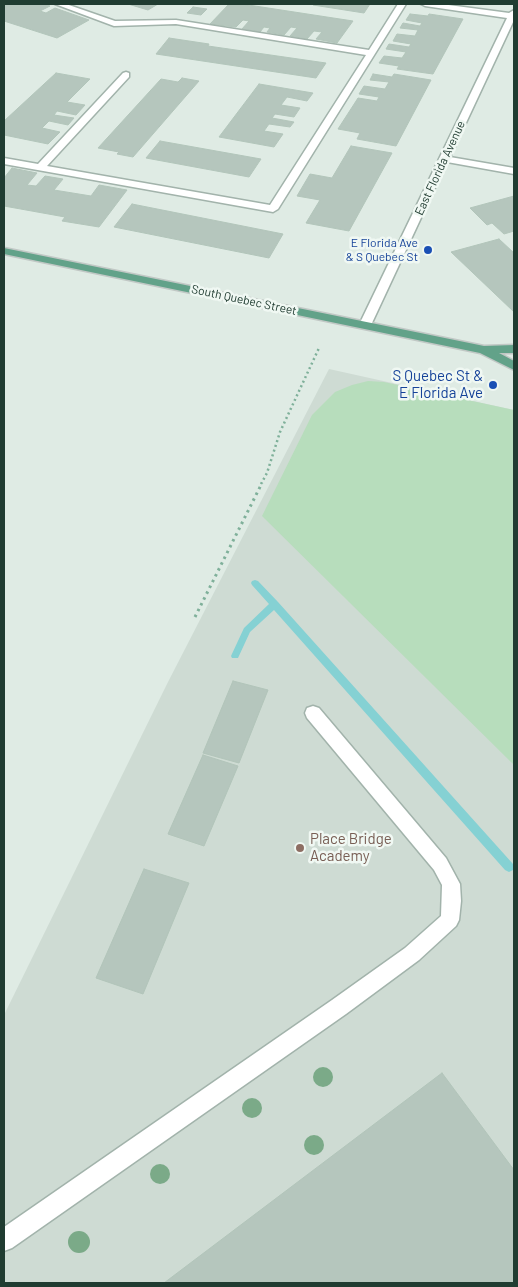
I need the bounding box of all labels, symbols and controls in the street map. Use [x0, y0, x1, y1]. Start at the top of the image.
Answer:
street label: East Florida Avenue [412, 118, 468, 218]
place label: E Florida Ave & S Quebec St [346, 236, 418, 264]
marker: E Florida Ave & S Quebec St [422, 244, 434, 256]
street label: South Quebec Street [190, 282, 298, 318]
place label: S Quebec St & E Florida Ave [393, 367, 483, 402]
marker: S Quebec St & E Florida Ave [487, 379, 499, 391]
place label: Place Bridge Academy [310, 830, 392, 865]
marker: Place Bridge Academy [294, 842, 306, 854]

